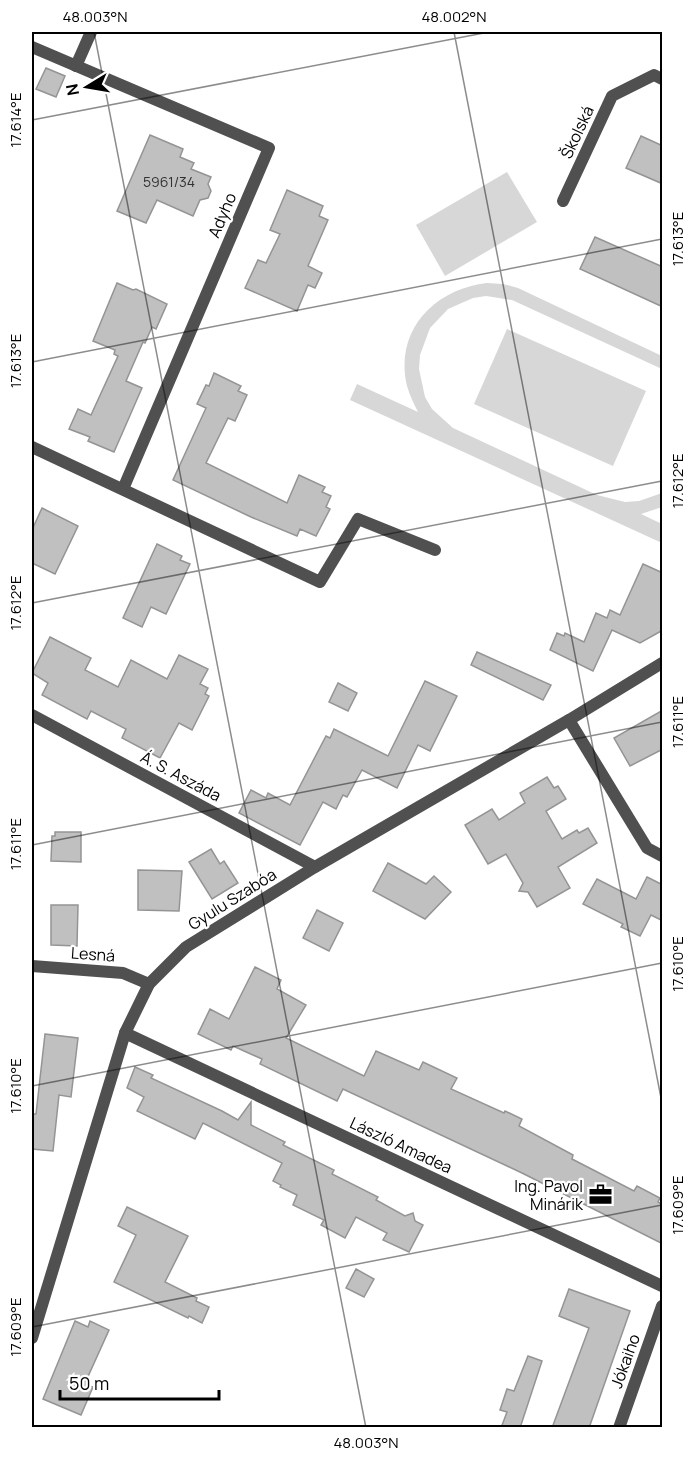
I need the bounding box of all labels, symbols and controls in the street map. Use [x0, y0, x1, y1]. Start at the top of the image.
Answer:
text: 48.003°N [63, 6, 127, 27]
text: 48.002°N [421, 6, 487, 27]
north arrow [57, 57, 117, 117]
text: N [60, 82, 84, 98]
text: 17.614°E [5, 92, 26, 148]
street label: Školská [555, 102, 599, 162]
house number: 5961/34 [143, 172, 195, 191]
street label: Adyho [203, 189, 241, 241]
text: 17.613°E [667, 212, 688, 266]
text: 17.613°E [5, 334, 26, 388]
text: 17.612°E [667, 454, 688, 508]
text: 17.612°E [5, 576, 26, 630]
text: 17.611°E [667, 696, 688, 748]
street label: Á. S. Aszáda [137, 746, 225, 806]
text: 17.611°E [5, 818, 26, 870]
street label: Gyulu Szabóa [184, 863, 280, 935]
text: 17.610°E [667, 936, 688, 992]
street label: Lesná [70, 941, 116, 967]
text: 17.610°E [5, 1058, 26, 1114]
street label: László Amadea [346, 1112, 456, 1178]
place label: Ing. Pavol Minárik [514, 1175, 584, 1215]
text: 17.609°E [667, 1175, 688, 1235]
office icon: Ing. Pavol Minárik [588, 1182, 614, 1208]
text: 17.609°E [5, 1297, 26, 1357]
street label: Jókaiho [605, 1331, 645, 1391]
scale bar [60, 1363, 219, 1401]
text: 50 m [69, 1371, 109, 1395]
text: 48.003°N [334, 1432, 398, 1453]

